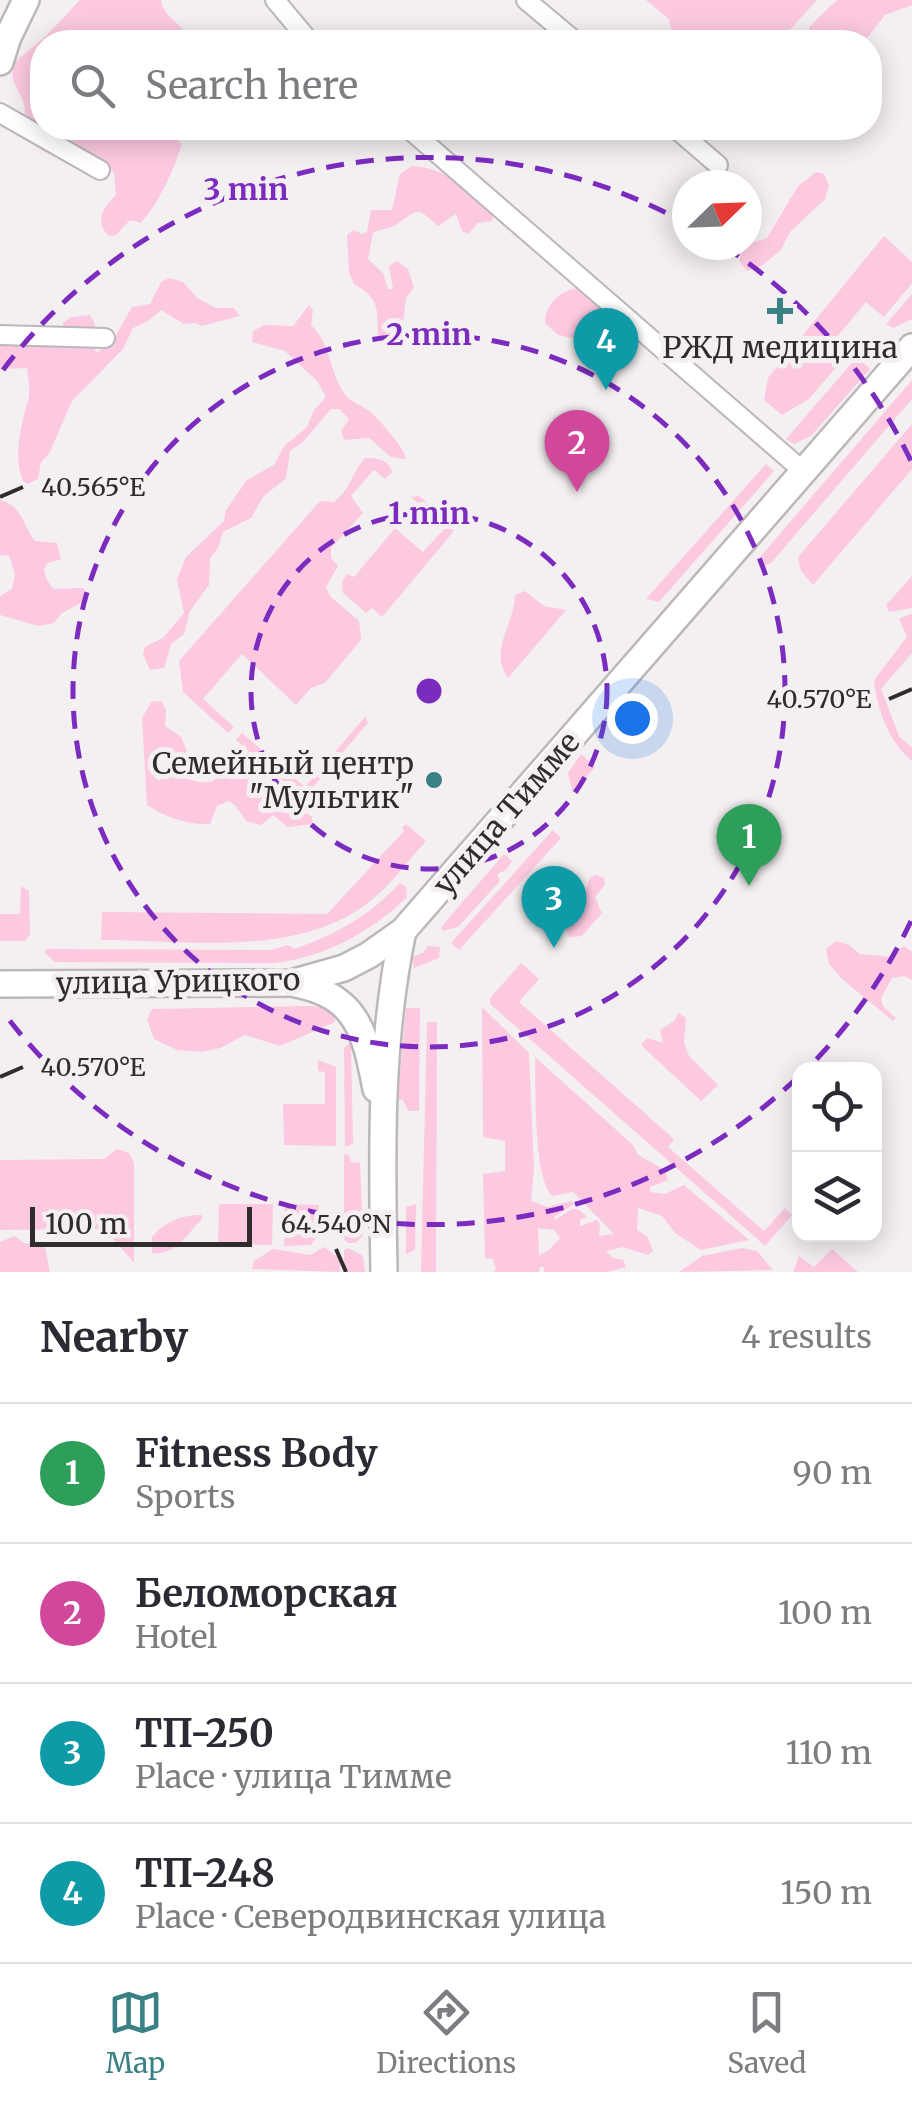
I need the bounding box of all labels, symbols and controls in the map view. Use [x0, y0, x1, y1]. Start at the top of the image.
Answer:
search box [30, 30, 882, 140]
icon: search [65, 58, 120, 113]
text: Search here [145, 62, 358, 109]
text: 3 min [204, 170, 288, 208]
north arrow [672, 170, 762, 260]
marker: РЖД медицина [767, 298, 793, 324]
pin: 4 [574, 308, 638, 390]
text: 2 min [386, 315, 472, 353]
place label: РЖД медицина [662, 328, 898, 366]
pin: 2 [544, 410, 610, 492]
text: 40.565°E [41, 471, 145, 503]
text: 1 min [388, 494, 470, 532]
centre of rings [411, 673, 447, 709]
text: 40.570°E [767, 683, 872, 715]
your location [607, 693, 658, 744]
street label: улица Тимме [425, 723, 587, 903]
place label: Семейный центр "Мультик" [152, 744, 414, 816]
marker: Семейный центр "Мультик" [423, 769, 445, 791]
pin: 1 [716, 804, 782, 886]
pin: 3 [522, 866, 586, 948]
street label: улица Урицкого [55, 960, 301, 1002]
text: 40.570°E [41, 1051, 146, 1083]
map controls [792, 1062, 882, 1242]
button: locate [792, 1062, 882, 1152]
button: layers [792, 1152, 882, 1242]
scale bar [30, 1202, 252, 1246]
text: 100 m [45, 1206, 127, 1242]
text: 64.540°N [281, 1208, 391, 1240]
text: Nearby [40, 1311, 188, 1363]
text: 4 results [741, 1317, 872, 1357]
text: Fitness Body [135, 1430, 377, 1477]
text: 1 [65, 1453, 80, 1493]
text: 90 m [793, 1453, 872, 1493]
text: Sports [135, 1477, 235, 1517]
text: Беломорская [135, 1570, 398, 1617]
text: 2 [63, 1593, 82, 1633]
text: 100 m [778, 1593, 872, 1633]
text: Hotel [135, 1617, 217, 1657]
text: ТП-250 [135, 1710, 274, 1757]
text: 3 [63, 1733, 82, 1773]
text: 110 m [785, 1733, 872, 1773]
text: Place · улица Тимме [135, 1757, 452, 1797]
text: ТП-248 [135, 1850, 275, 1897]
text: 4 [62, 1873, 83, 1913]
text: 150 m [780, 1873, 872, 1913]
text: Place · Северодвинская улица [135, 1897, 606, 1937]
tab: Map [105, 1985, 165, 2081]
tab: Directions [376, 1985, 516, 2081]
tab: Saved [727, 1985, 806, 2081]

